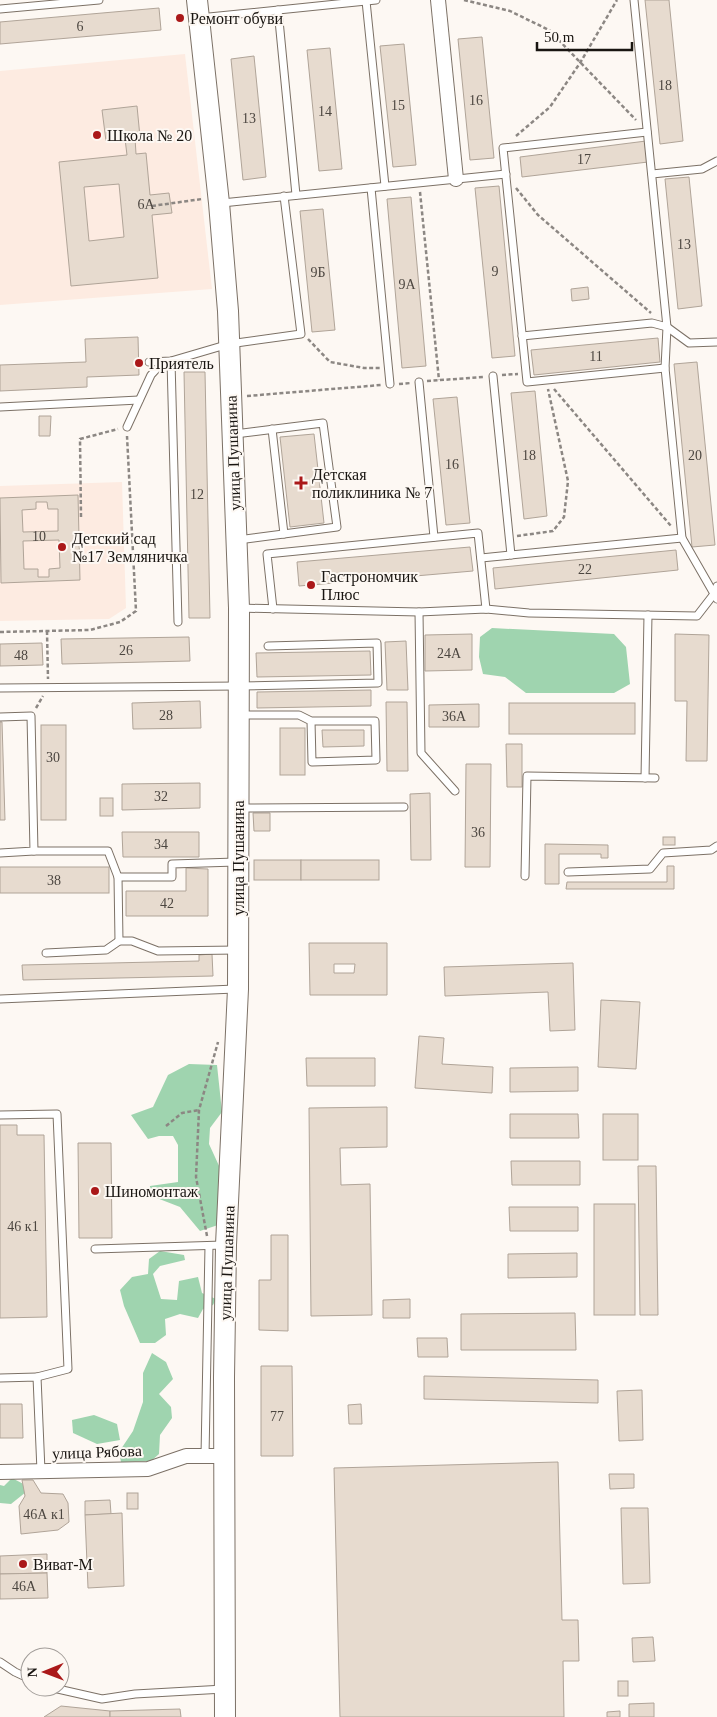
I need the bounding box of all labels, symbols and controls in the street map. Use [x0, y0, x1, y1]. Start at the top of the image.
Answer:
place label: Ремонт обуви [190, 10, 284, 28]
marker: Ремонт обуви [174, 12, 186, 24]
house number: 6 [77, 19, 84, 34]
scale bar [537, 20, 632, 52]
text: 50 m [544, 29, 575, 45]
house number: 18 [658, 78, 672, 93]
house number: 16 [469, 93, 483, 108]
house number: 15 [391, 98, 405, 113]
house number: 14 [318, 104, 332, 119]
house number: 13 [242, 111, 256, 126]
place label: Школа № 20 [107, 127, 192, 144]
marker: Школа № 20 [91, 129, 103, 141]
house number: 17 [577, 152, 591, 167]
house number: 6А [137, 197, 155, 212]
house number: 13 [677, 237, 691, 252]
house number: 9 [492, 264, 499, 279]
house number: 9Б [310, 265, 326, 280]
house number: 9А [398, 277, 416, 292]
house number: 11 [589, 349, 603, 364]
place label: Приятель [149, 355, 214, 373]
marker: Приятель [133, 357, 145, 369]
street label: улица Пушанина [222, 395, 245, 511]
house number: 18 [522, 448, 536, 463]
house number: 20 [688, 448, 702, 463]
house number: 16 [445, 457, 459, 472]
place label: Детская поликлиника № 7 [312, 466, 432, 501]
marker: Детская поликлиника № 7 [294, 476, 308, 490]
house number: 12 [190, 487, 204, 502]
house number: 10 [32, 529, 46, 544]
place label: Детский сад №17 Земляничка [72, 530, 188, 565]
marker: Детский сад №17 Земляничка [56, 541, 68, 553]
house number: 22 [578, 562, 592, 577]
place label: Гастрономчик Плюс [321, 568, 418, 603]
marker: Гастрономчик Плюс [305, 579, 317, 591]
house number: 26 [119, 643, 133, 658]
house number: 24А [437, 646, 462, 661]
house number: 48 [14, 648, 28, 663]
house number: 28 [159, 708, 173, 723]
house number: 36А [442, 709, 467, 724]
house number: 30 [46, 750, 60, 765]
house number: 32 [154, 789, 168, 804]
street label: улица Пушанина [230, 800, 248, 916]
house number: 36 [471, 825, 485, 840]
house number: 34 [154, 837, 168, 852]
house number: 38 [47, 873, 61, 888]
house number: 42 [160, 896, 174, 911]
place label: Шиномонтаж [105, 1183, 199, 1200]
marker: Шиномонтаж [89, 1185, 101, 1197]
street label: улица Пушанина [216, 1205, 239, 1321]
house number: 46 к1 [7, 1219, 39, 1234]
house number: 77 [270, 1409, 284, 1424]
street label: улица Рябова [52, 1442, 142, 1463]
house number: 46А к1 [23, 1507, 65, 1522]
place label: Виват-М [33, 1556, 93, 1573]
marker: Виват-М [17, 1558, 29, 1570]
house number: 46А [12, 1579, 37, 1594]
north arrow [20, 1647, 70, 1697]
text: N [25, 1667, 40, 1677]

